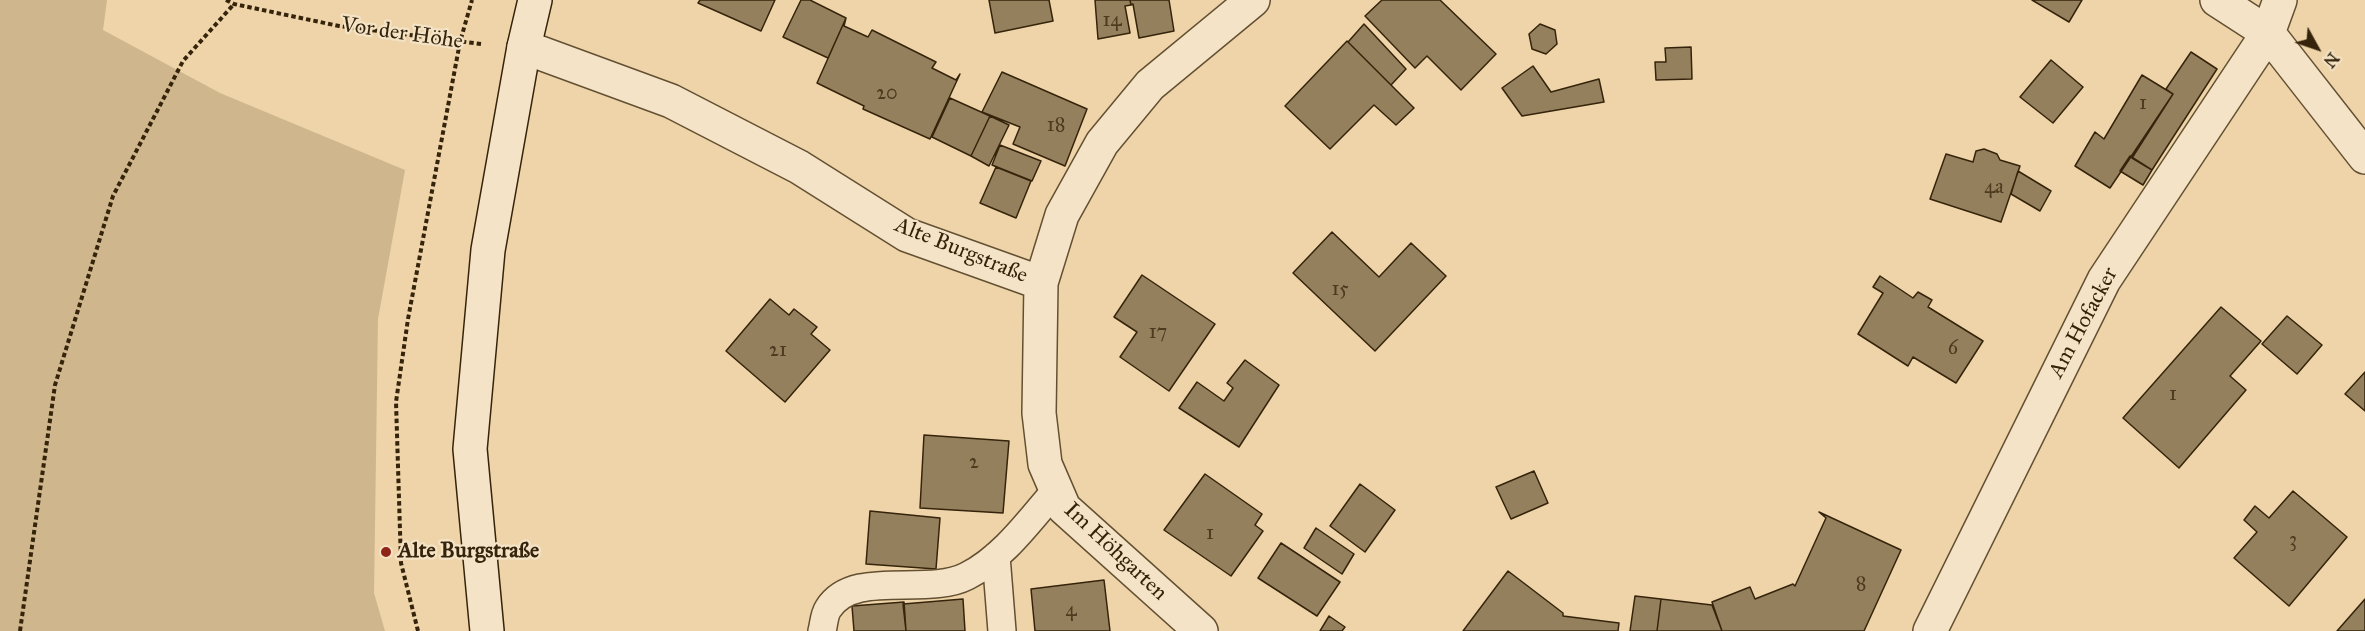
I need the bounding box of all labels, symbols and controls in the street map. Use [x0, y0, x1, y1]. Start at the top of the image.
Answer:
house number: 14 [1102, 9, 1122, 33]
street label: Vor der Höhe [340, 12, 464, 56]
north arrow [2287, 18, 2347, 78]
text: N [2320, 49, 2343, 71]
house number: 20 [876, 82, 898, 106]
house number: 1 [2139, 92, 2147, 116]
house number: 18 [1047, 114, 1065, 138]
house number: 4a [1984, 176, 2004, 200]
street label: Alte Burgstraße [891, 212, 1031, 290]
street label: Am Hofacker [2044, 263, 2124, 383]
house number: 15 [1331, 278, 1349, 302]
house number: 17 [1149, 321, 1167, 345]
house number: 6 [1948, 337, 1958, 361]
house number: 21 [769, 339, 787, 363]
house number: 1 [2169, 383, 2177, 407]
house number: 2 [969, 451, 979, 475]
street label: Im Höhgarten [1058, 498, 1172, 606]
house number: 1 [1206, 522, 1214, 546]
house number: 3 [2289, 529, 2297, 553]
place label: Alte Burgstraße [398, 539, 539, 565]
marker: Alte Burgstraße [379, 545, 393, 559]
house number: 8 [1856, 573, 1866, 597]
house number: 4 [1065, 599, 1077, 623]

